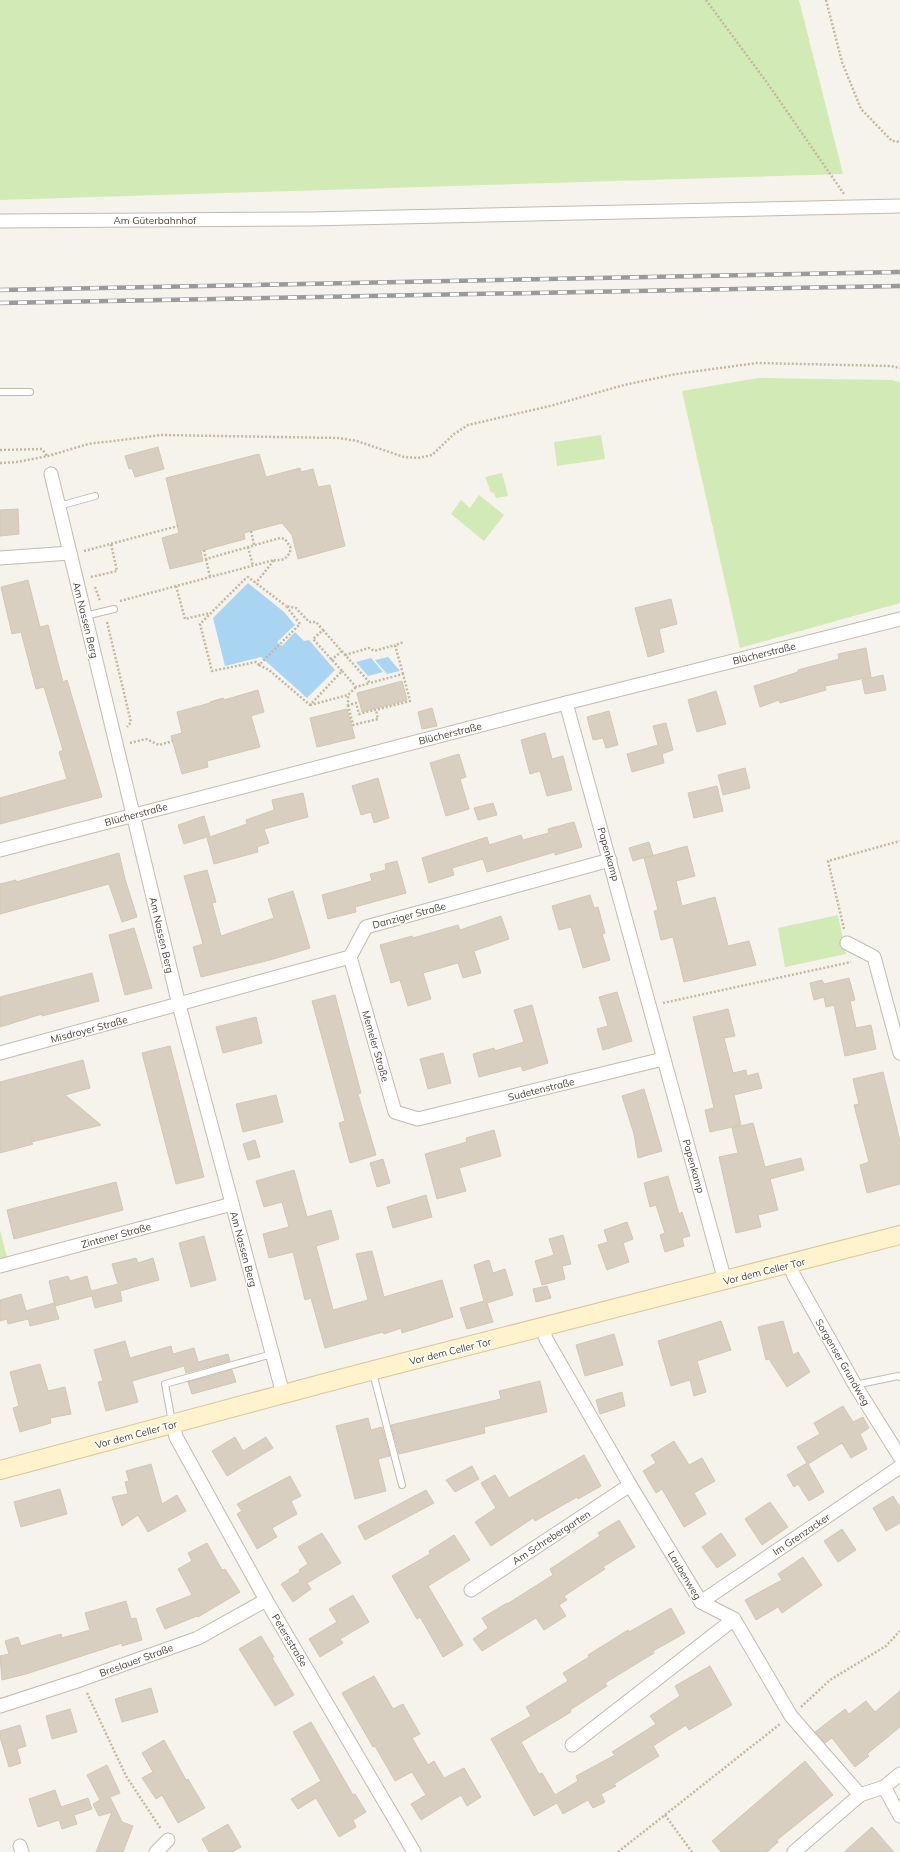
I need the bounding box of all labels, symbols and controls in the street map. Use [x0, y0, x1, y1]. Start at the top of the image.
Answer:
street label: Am Güterbahnhof [114, 214, 197, 227]
street label: Am Nassen Berg [70, 581, 101, 659]
street label: Blücherstraße [731, 639, 797, 668]
street label: Blücherstraße [417, 719, 483, 748]
street label: Blücherstraße [103, 800, 169, 829]
street label: Papenkamp [595, 826, 622, 883]
street label: Am Nassen Berg [146, 896, 177, 975]
street label: Danziger Straße [371, 899, 447, 932]
street label: Memeler Straße [359, 1009, 392, 1083]
street label: Misdroyer Straße [49, 1013, 129, 1046]
street label: Sudetenstraße [507, 1075, 576, 1104]
street label: Papenkamp [680, 1138, 707, 1195]
street label: Am Nassen Berg [227, 1210, 260, 1288]
street label: Zintener Straße [80, 1220, 152, 1251]
street label: Vor dem Celler Tor [722, 1255, 807, 1288]
street label: Sorgenser Grundweg [812, 1317, 873, 1408]
street label: Vor dem Celler Tor [408, 1335, 493, 1368]
street label: Vor dem Celler Tor [94, 1417, 179, 1452]
street label: Am Schrebergarten [510, 1507, 593, 1568]
street label: Im Grenzacker [770, 1510, 833, 1558]
street label: Laubenweg [665, 1549, 704, 1602]
street label: Petersstraße [269, 1612, 310, 1669]
street label: Breslauer Straße [97, 1641, 175, 1680]

